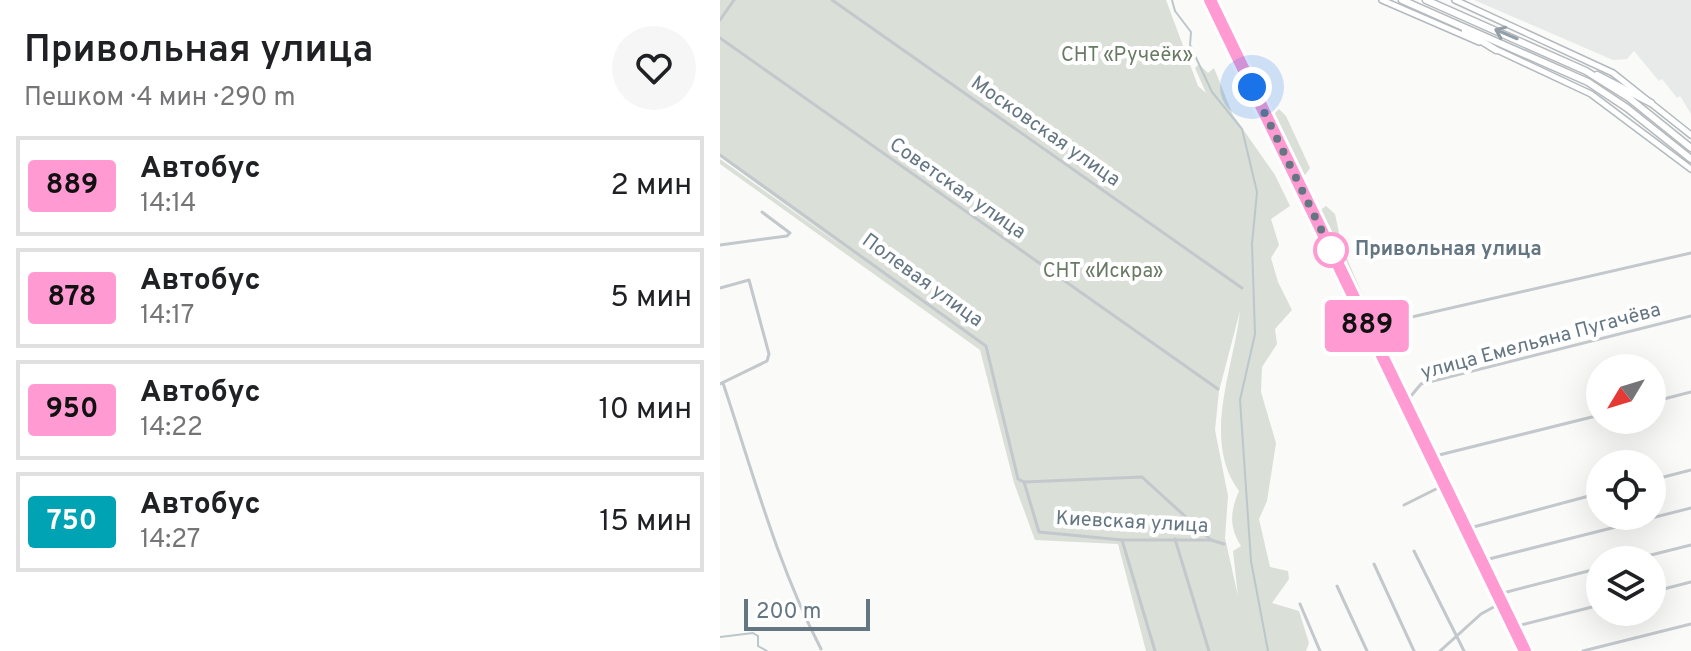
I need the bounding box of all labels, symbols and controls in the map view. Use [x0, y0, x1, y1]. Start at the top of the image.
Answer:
button: heart [612, 26, 696, 110]
one-way arrow [1494, 26, 1519, 41]
text: Привольная улица [24, 27, 373, 76]
park label: СНТ «Ручеёк» [1061, 43, 1193, 69]
your location [1232, 67, 1272, 107]
street label: Московская улица [965, 71, 1125, 193]
text: Пешком · 4 мин · 290 m [24, 82, 295, 115]
street label: Советская улица [884, 132, 1030, 246]
text: Автобус [140, 151, 261, 188]
text: 889 [46, 168, 98, 204]
text: 2 мин [611, 168, 692, 205]
text: 14:14 [140, 188, 197, 221]
street label: Полевая улица [856, 228, 988, 334]
marker: Привольная улица [1314, 233, 1348, 267]
place label: Привольная улица [1355, 237, 1542, 263]
park label: СНТ «Искра» [1043, 259, 1163, 285]
text: Автобус [140, 263, 261, 300]
text: 878 [48, 280, 96, 316]
text: 5 мин [610, 280, 692, 317]
street label: улица Емельяна Пугачёва [1418, 297, 1664, 387]
text: 14:17 [140, 300, 194, 333]
line badge: 889 [1321, 300, 1413, 352]
text: 889 [1341, 308, 1393, 344]
north arrow [1586, 354, 1666, 434]
map controls [1586, 354, 1666, 626]
text: Автобус [140, 375, 261, 412]
text: 950 [46, 392, 98, 428]
text: 10 мин [599, 392, 692, 429]
text: 14:22 [140, 412, 203, 445]
button: locate [1586, 450, 1666, 530]
text: Автобус [140, 487, 261, 524]
text: 750 [47, 504, 97, 540]
text: 15 мин [599, 504, 692, 541]
street label: Киевская улица [1055, 506, 1209, 540]
text: 14:27 [140, 524, 200, 557]
button: layers [1586, 546, 1666, 626]
scale bar [744, 595, 870, 631]
text: 200 m [756, 599, 821, 626]

